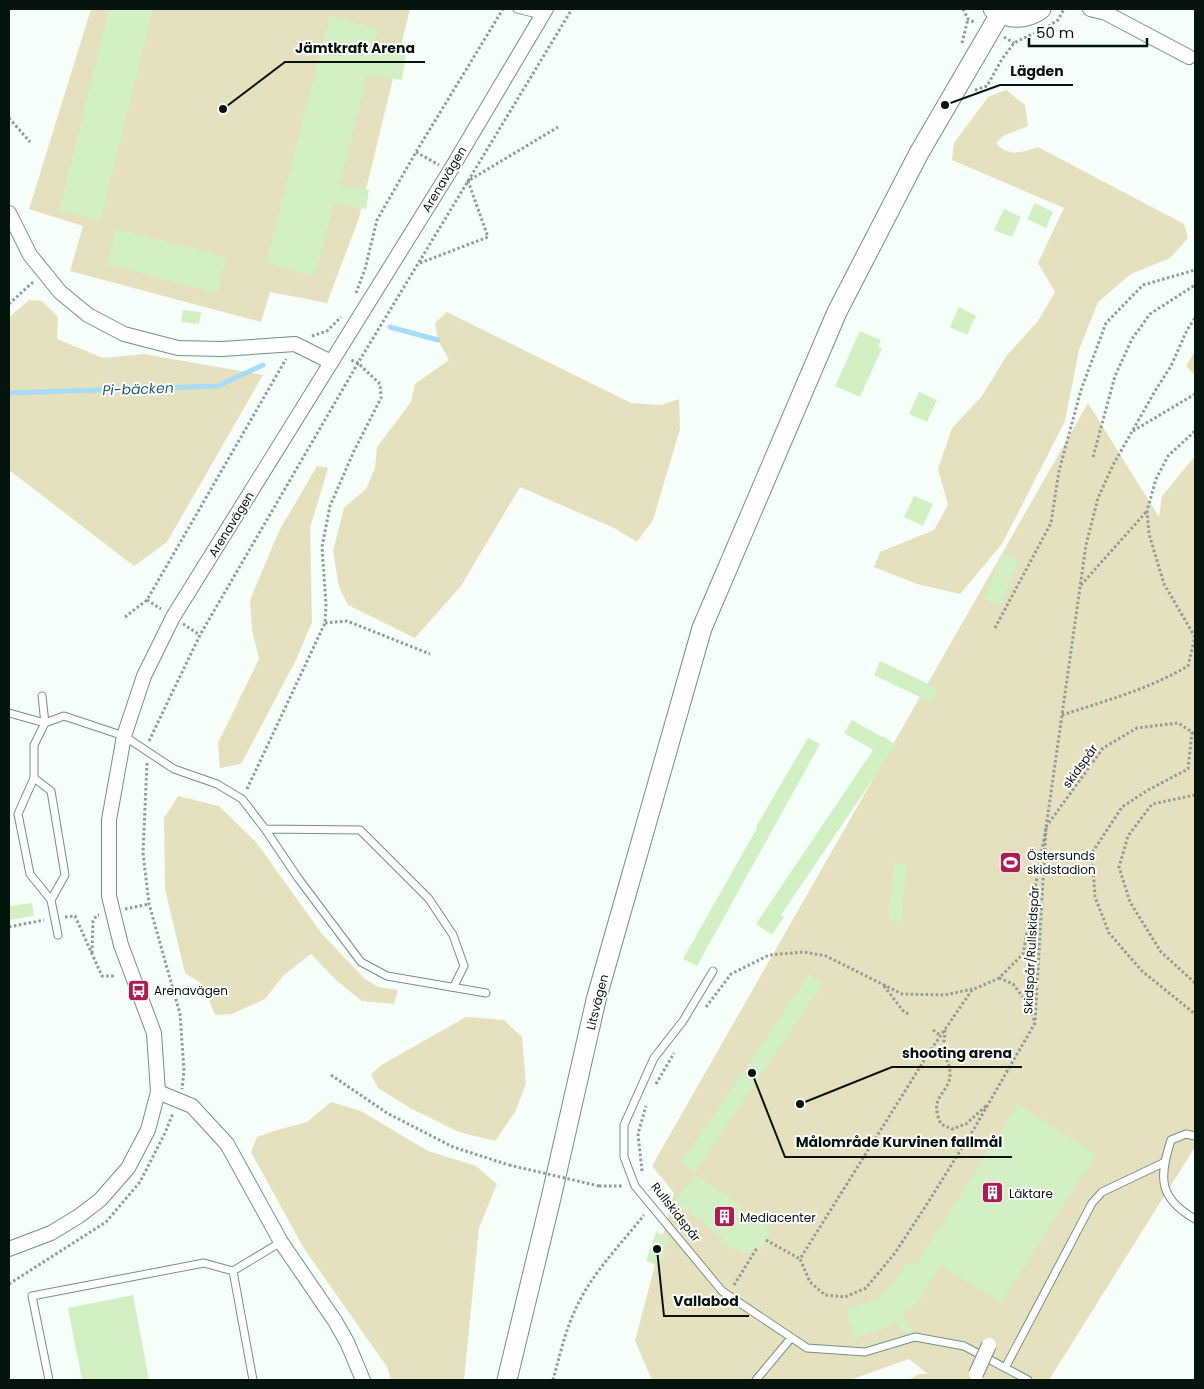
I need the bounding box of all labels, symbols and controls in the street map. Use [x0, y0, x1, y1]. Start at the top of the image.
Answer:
scale bar [1029, 15, 1146, 47]
text: 50 m [1036, 22, 1074, 43]
callout: Jämtkraft Arena [285, 33, 425, 62]
text: Jämtkraft Arena [295, 38, 415, 58]
callout: Lägden [1000, 56, 1073, 85]
text: Lägden [1010, 61, 1064, 81]
street label: Arenavägen [418, 143, 470, 215]
water label: Pi-bäcken [102, 378, 174, 400]
street label: Arenavägen [204, 488, 258, 560]
street label: skidspår [1058, 740, 1102, 791]
place label: Östersunds skidstadion [1027, 847, 1096, 878]
sports icon: Östersunds skidstadion [999, 850, 1023, 874]
street label: Skidspår/Rullskidspår [1019, 885, 1043, 1015]
street label: Litsvägen [582, 972, 612, 1032]
bus stop icon: Arenavägen [126, 978, 150, 1002]
place label: Arenavägen [154, 982, 228, 999]
callout: shooting arena [892, 1038, 1022, 1067]
text: shooting arena [902, 1043, 1012, 1063]
callout: Målområde Kurvinen fallmål [785, 1128, 1012, 1157]
text: Målområde Kurvinen fallmål [796, 1132, 1002, 1152]
street label: Rullskidspår [647, 1179, 705, 1246]
building icon: Läktare [981, 1181, 1005, 1205]
place label: Läktare [1009, 1185, 1053, 1202]
building icon: Mediacenter [712, 1205, 736, 1229]
place label: Mediacenter [740, 1209, 816, 1226]
callout: Vallabod [664, 1287, 749, 1316]
text: Vallabod [673, 1291, 739, 1311]

